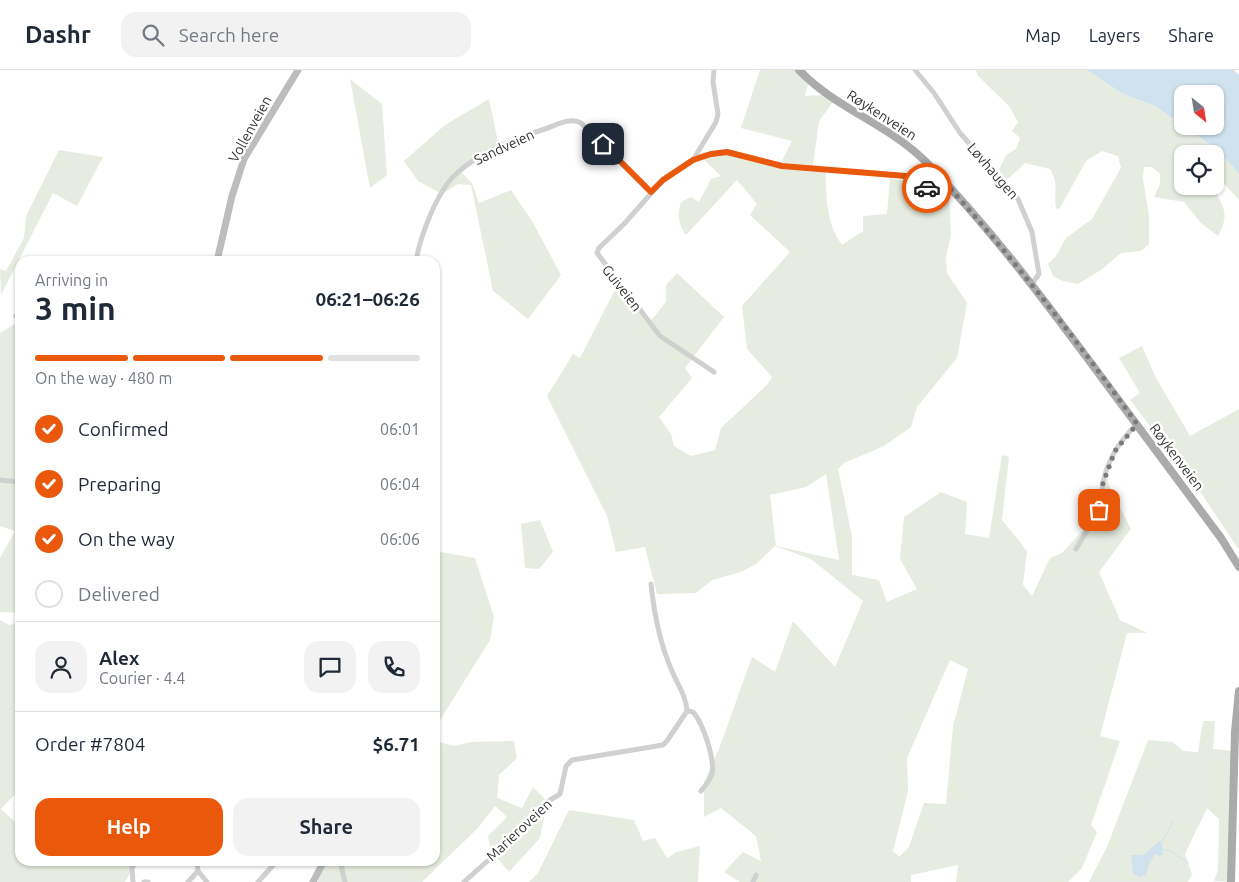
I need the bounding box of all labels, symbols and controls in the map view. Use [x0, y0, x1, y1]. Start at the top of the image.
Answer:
search box [121, 12, 471, 57]
text: Dashr [25, 21, 91, 48]
icon: search [139, 21, 167, 49]
text: Search here [179, 24, 279, 46]
text: Map [1025, 25, 1061, 45]
text: Layers [1089, 25, 1140, 45]
text: Share [1168, 25, 1214, 45]
north arrow [1174, 85, 1224, 135]
map controls [1174, 85, 1224, 195]
street label: Røykenveien [844, 87, 920, 143]
street label: Vollenveien [225, 93, 275, 165]
pin [582, 123, 624, 165]
street label: Sandveien [471, 126, 537, 168]
icon: home [589, 130, 617, 158]
street label: Løvhaugen [964, 140, 1022, 202]
button: locate [1174, 145, 1224, 195]
courier [902, 163, 952, 213]
icon: car [913, 174, 941, 202]
street label: Guiveien [599, 262, 645, 314]
text: Arriving in [35, 271, 108, 289]
text: 06:21–06:26 [315, 288, 420, 310]
text: 3 min [35, 290, 116, 326]
text: On the way · 480 m [35, 369, 172, 387]
icon: check [35, 415, 63, 443]
text: Confirmed [78, 418, 169, 440]
text: 06:01 [380, 420, 420, 438]
street label: Røykenveien [1147, 420, 1207, 494]
icon: check [35, 470, 63, 498]
text: Preparing [78, 473, 162, 495]
text: 06:04 [380, 475, 420, 493]
pin [1078, 489, 1120, 531]
icon: bag [1085, 496, 1113, 524]
icon: check [35, 525, 63, 553]
text: On the way [78, 528, 175, 550]
text: 06:06 [380, 530, 420, 548]
text: Delivered [78, 583, 160, 605]
button: person [35, 641, 87, 693]
button: chat [304, 641, 356, 693]
button: phone [368, 641, 420, 693]
text: Alex [99, 647, 139, 669]
text: Courier · 4.4 [99, 669, 185, 687]
text: Order #7804 [35, 733, 145, 755]
text: $6.71 [372, 733, 420, 755]
street label: Marieroveien [483, 796, 555, 864]
button: Help [35, 798, 223, 856]
button: Share [233, 798, 420, 856]

